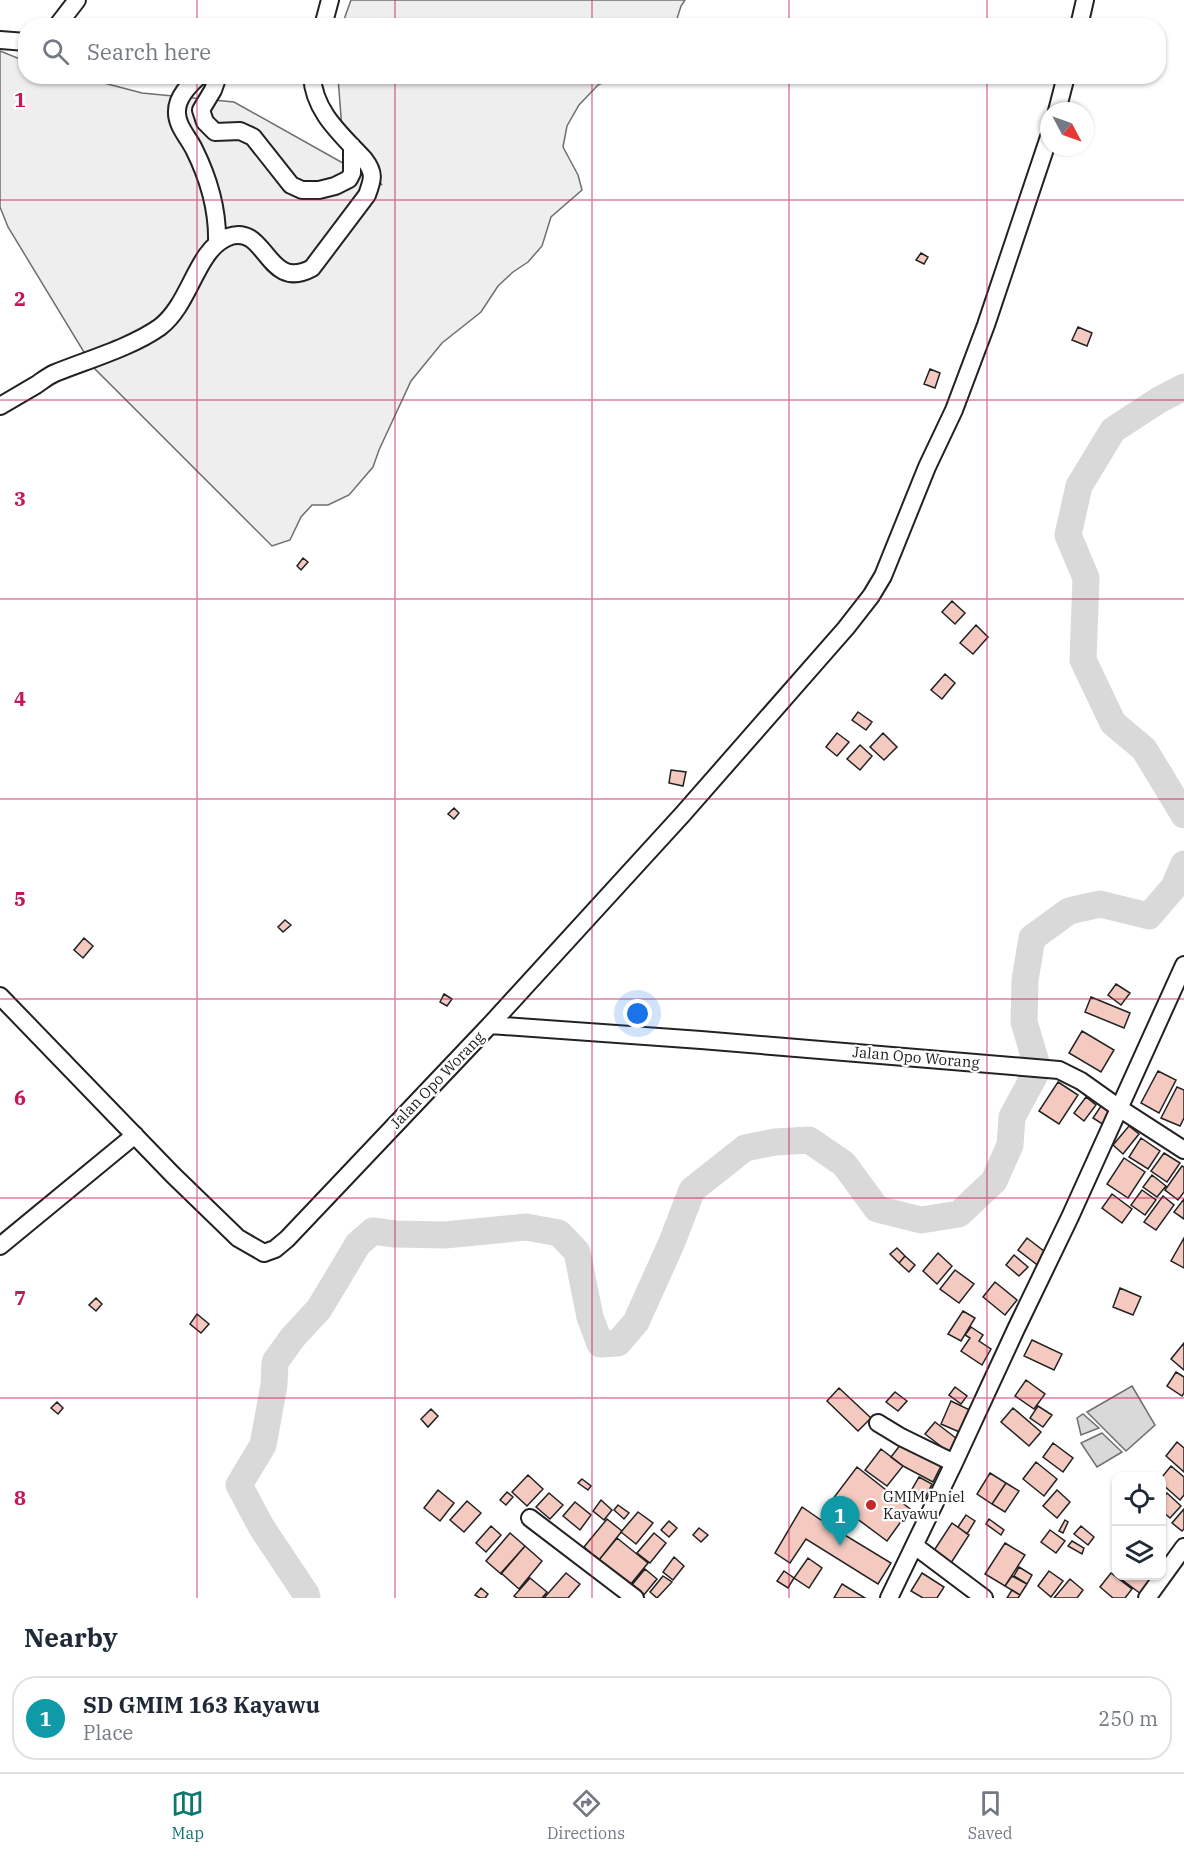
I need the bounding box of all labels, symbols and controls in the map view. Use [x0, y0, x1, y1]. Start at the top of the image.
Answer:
search box [18, 18, 1166, 84]
icon: search [39, 35, 72, 68]
text: Search here [87, 37, 211, 66]
text: 1 [14, 86, 26, 113]
north arrow [1040, 102, 1094, 156]
text: 2 [14, 285, 26, 312]
text: 3 [14, 485, 26, 512]
text: 4 [14, 685, 26, 712]
text: 5 [14, 885, 26, 912]
your location [623, 999, 652, 1028]
street label: Jalan Opo Worang [386, 1027, 488, 1133]
street label: Jalan Opo Worang [852, 1042, 980, 1072]
text: 6 [14, 1084, 26, 1111]
text: 7 [14, 1284, 26, 1311]
map controls [1112, 1472, 1166, 1580]
button: locate [1112, 1472, 1166, 1526]
text: 8 [14, 1484, 26, 1511]
place label: GMIM Pniel Kayawu [883, 1487, 965, 1523]
pin: 1 [820, 1496, 860, 1546]
marker: GMIM Pniel Kayawu [864, 1498, 878, 1512]
button: layers [1112, 1526, 1166, 1580]
text: Nearby [24, 1620, 118, 1654]
text: SD GMIM 163 Kayawu [83, 1690, 320, 1719]
text: 1 [40, 1705, 52, 1732]
text: 250 m [1098, 1705, 1158, 1732]
text: Place [83, 1719, 133, 1746]
tab: Map [171, 1787, 204, 1843]
tab: Directions [547, 1787, 625, 1843]
tab: Saved [968, 1787, 1013, 1843]

